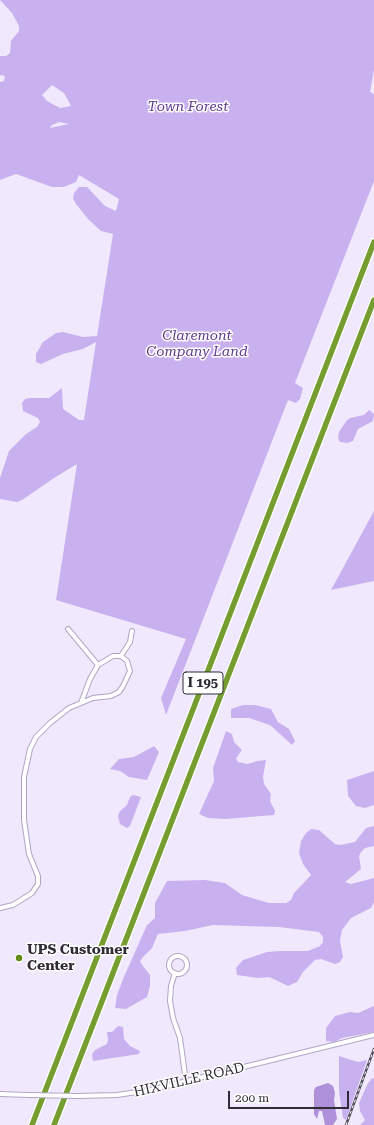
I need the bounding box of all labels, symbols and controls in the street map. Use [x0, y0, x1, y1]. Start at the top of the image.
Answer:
park label: Town Forest [148, 99, 228, 115]
park label: Claremont Company Land [146, 328, 248, 360]
road number: I 195 [183, 672, 223, 694]
place label: UPS Customer Center [27, 942, 129, 974]
marker: UPS Customer Center [14, 953, 24, 963]
street label: HIXVILLE ROAD [132, 1059, 246, 1101]
scale bar [230, 1083, 351, 1109]
text: 200 m [235, 1091, 269, 1105]

